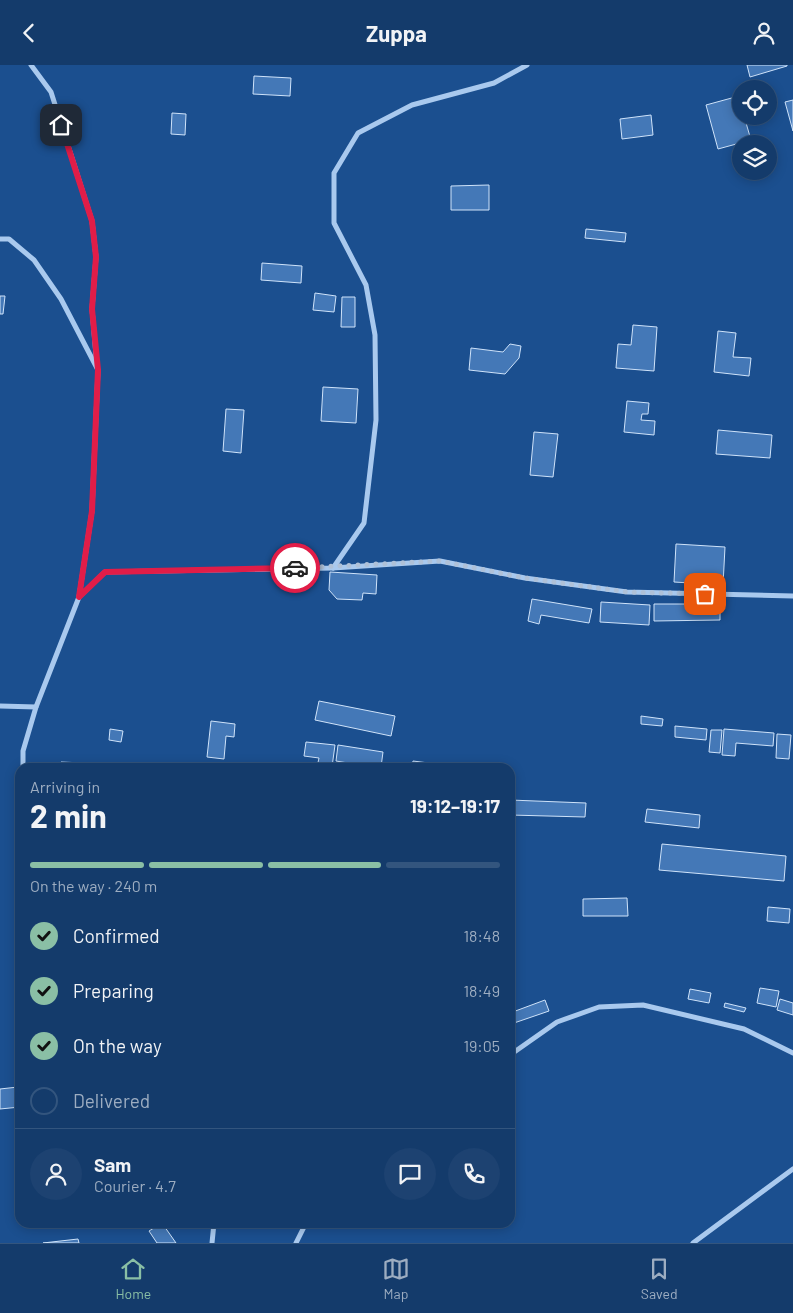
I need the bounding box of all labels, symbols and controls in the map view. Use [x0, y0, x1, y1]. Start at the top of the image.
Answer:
icon: back [15, 19, 43, 47]
icon: person [750, 19, 778, 47]
text: Zuppa [366, 20, 427, 46]
map controls [732, 80, 777, 180]
button: locate [732, 80, 777, 125]
pin [40, 104, 82, 146]
icon: home [47, 111, 75, 139]
button: layers [732, 135, 777, 180]
courier [270, 543, 320, 593]
icon: car [281, 554, 309, 582]
pin [684, 573, 726, 615]
icon: bag [691, 580, 719, 608]
text: Arriving in [30, 777, 100, 796]
text: 19:12–19:17 [410, 794, 500, 817]
text: 2 min [30, 796, 107, 834]
text: On the way · 240 m [30, 876, 157, 895]
icon: check [30, 922, 58, 950]
text: Confirmed [73, 924, 160, 947]
text: 18:48 [463, 926, 500, 945]
icon: check [30, 977, 58, 1005]
text: Preparing [73, 979, 154, 1002]
text: 18:49 [463, 981, 500, 1000]
icon: check [30, 1032, 58, 1060]
text: On the way [73, 1034, 162, 1057]
text: 19:05 [463, 1036, 500, 1055]
text: Delivered [73, 1089, 150, 1112]
button: person [30, 1148, 82, 1200]
button: chat [384, 1148, 436, 1200]
button: phone [448, 1148, 500, 1200]
text: Sam [94, 1153, 131, 1176]
text: Courier · 4.7 [94, 1176, 176, 1195]
tab: Home [115, 1255, 151, 1302]
tab: Map [382, 1255, 410, 1302]
tab: Saved [641, 1255, 678, 1302]

